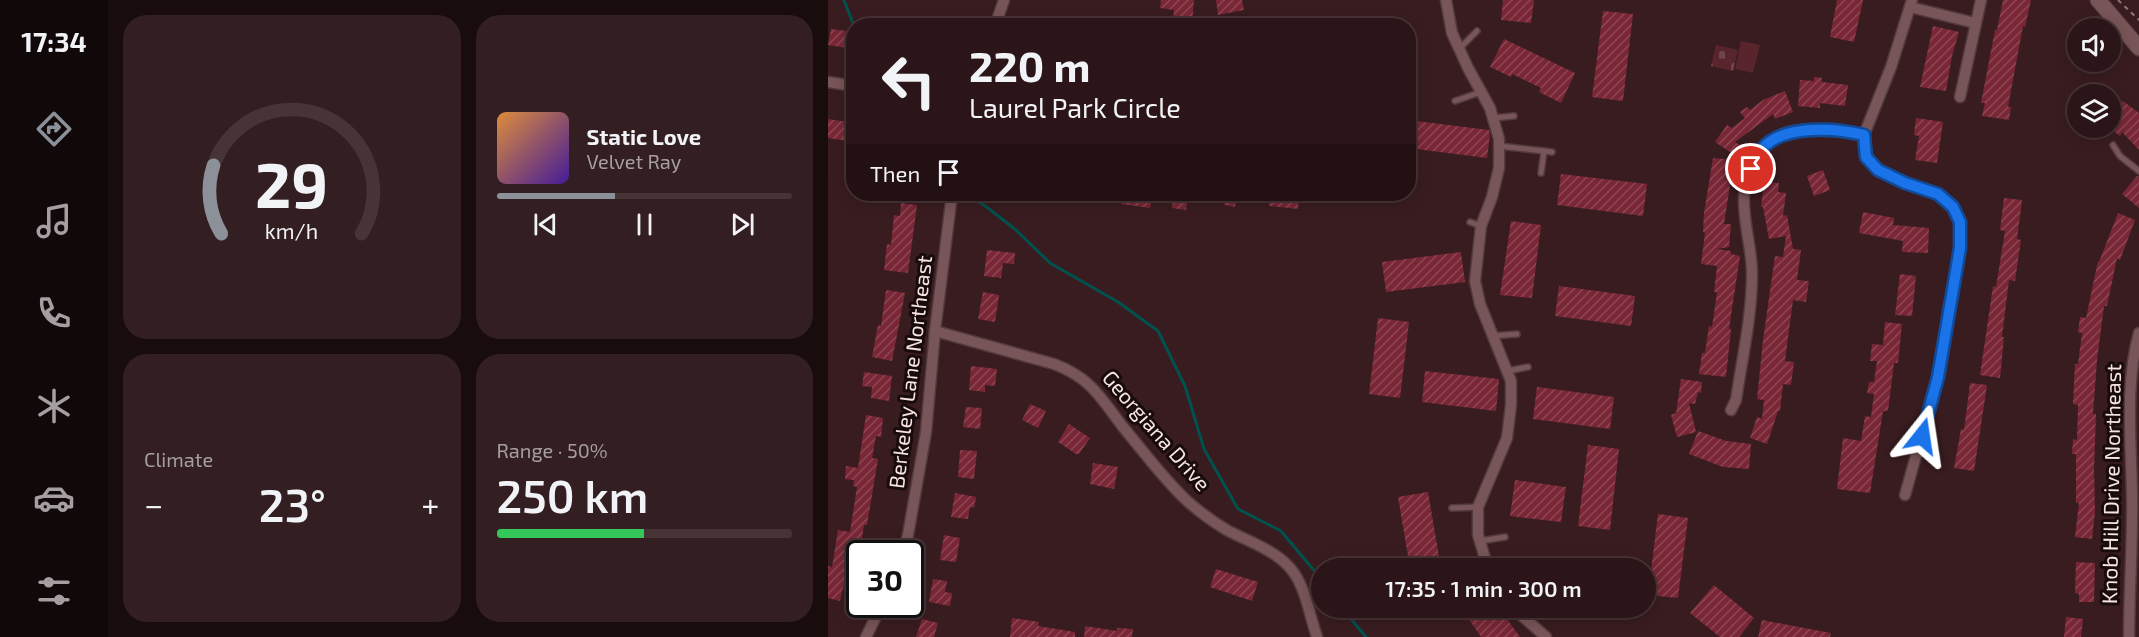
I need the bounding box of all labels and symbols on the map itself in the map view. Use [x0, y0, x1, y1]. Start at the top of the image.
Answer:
pin [1725, 143, 1776, 194]
street label: Berkeley Lane Northeast [883, 254, 936, 490]
street label: Knob Hill Drive Northeast [2096, 364, 2125, 604]
street label: Georgiana Drive [1098, 365, 1216, 495]
position arrow [1890, 404, 1954, 468]
speed limit sign: 30 [846, 540, 924, 618]

